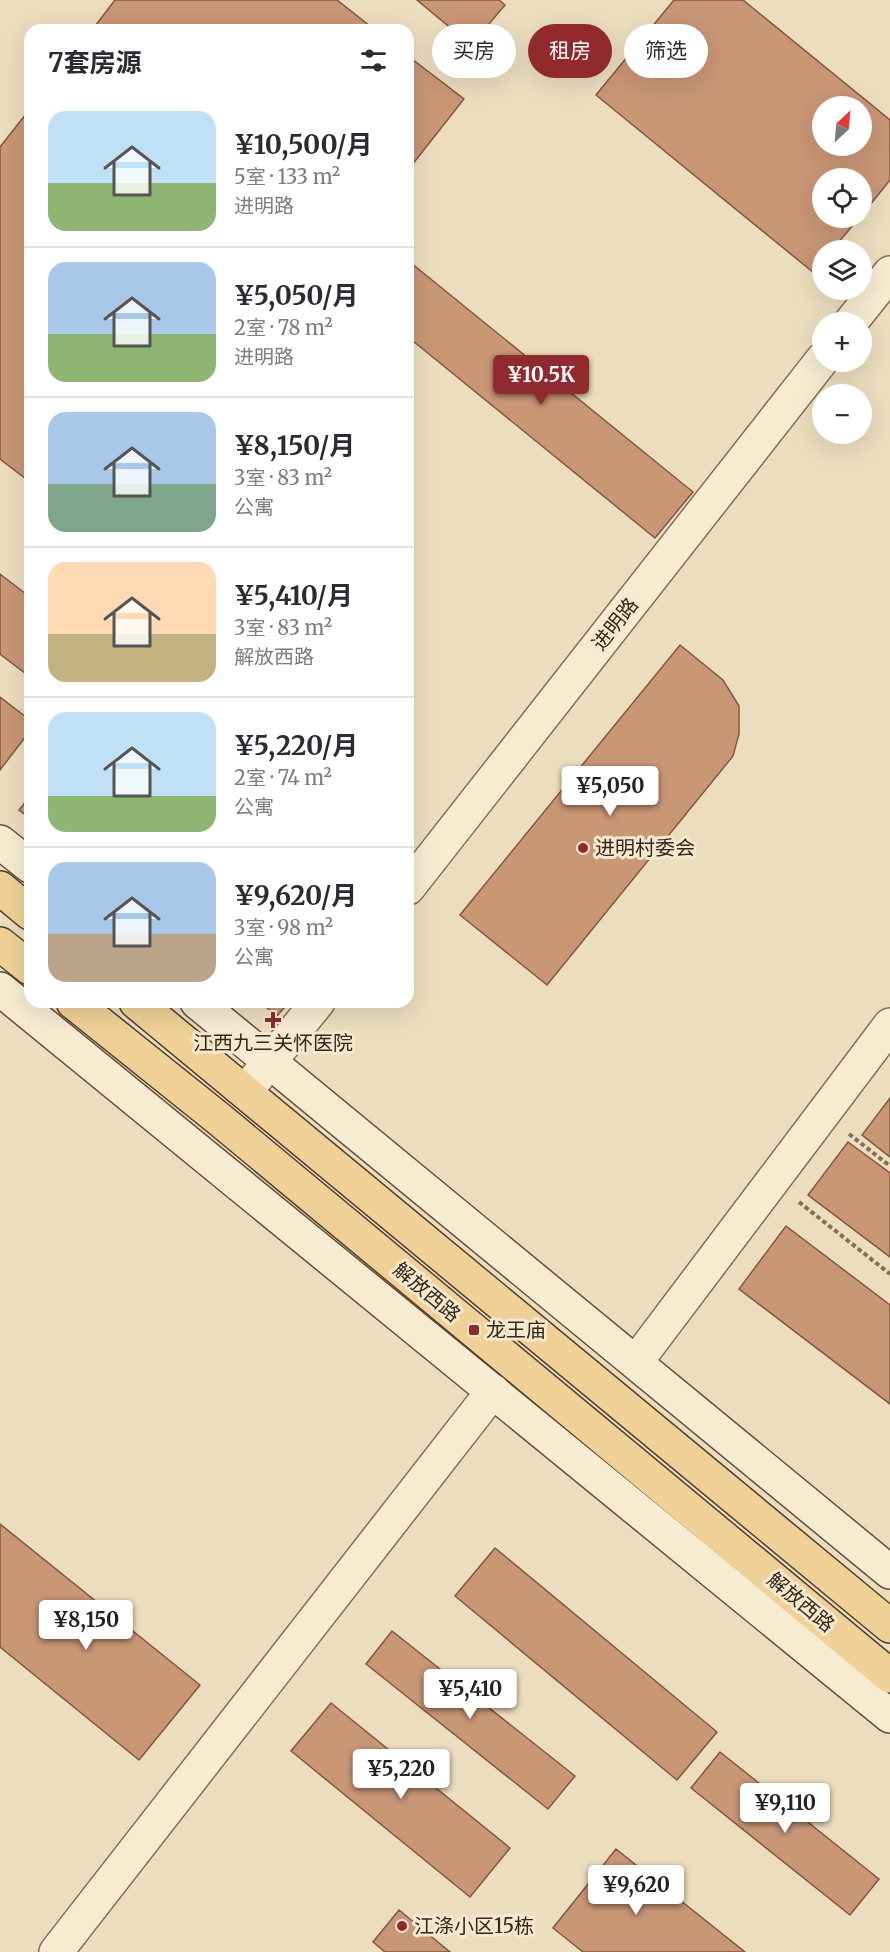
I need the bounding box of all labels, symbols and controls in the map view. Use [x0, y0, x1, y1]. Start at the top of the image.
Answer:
chip: 买房 [432, 24, 516, 78]
chip: 租房 [528, 24, 612, 78]
chip: 筛选 [624, 24, 708, 78]
icon: filters [357, 44, 390, 77]
text: 7套房源 [48, 46, 142, 79]
north arrow [812, 96, 872, 156]
map controls [812, 96, 872, 444]
text: ¥10,500/月 [234, 128, 373, 161]
icon: home [96, 135, 168, 207]
text: 5室 · 133 m² [234, 164, 340, 189]
button: locate [812, 168, 872, 228]
text: 进明路 [234, 193, 294, 218]
button: layers [812, 240, 872, 300]
text: ¥5,050/月 [234, 279, 359, 312]
icon: home [96, 286, 168, 358]
button: + [812, 312, 872, 372]
text: 2室 · 78 m² [234, 315, 333, 340]
text: 进明路 [234, 344, 294, 369]
pin: ¥10.5K [492, 355, 590, 406]
text: ¥10.5K [507, 362, 575, 387]
button: − [812, 384, 872, 444]
text: ¥8,150/月 [234, 429, 355, 462]
icon: home [96, 436, 168, 508]
text: 3室 · 83 m² [234, 465, 332, 490]
text: 公寓 [234, 494, 274, 519]
text: ¥5,410/月 [234, 579, 353, 612]
icon: home [96, 586, 168, 658]
street label: 进明路 [586, 592, 643, 655]
text: 3室 · 83 m² [234, 615, 332, 640]
text: 解放西路 [234, 644, 314, 669]
text: ¥5,220/月 [234, 729, 358, 762]
icon: home [96, 736, 168, 808]
text: 2室 · 74 m² [234, 765, 332, 790]
pin: ¥5,050 [561, 766, 659, 817]
text: ¥5,050 [576, 773, 644, 798]
text: 公寓 [234, 794, 274, 819]
place label: 进明村委会 [595, 835, 695, 860]
marker: 进明村委会 [576, 841, 590, 855]
text: ¥9,620/月 [234, 879, 357, 912]
icon: home [96, 886, 168, 958]
text: 3室 · 98 m² [234, 915, 333, 940]
text: 公寓 [234, 944, 274, 969]
marker: 江西九三关怀医院 [264, 1011, 282, 1029]
place label: 江西九三关怀医院 [193, 1030, 353, 1055]
street label: 解放西路 [389, 1256, 466, 1327]
place label: 龙王庙 [486, 1317, 546, 1342]
marker: 龙王庙 [467, 1323, 481, 1337]
street label: 解放西路 [763, 1566, 840, 1637]
pin: ¥8,150 [37, 1600, 135, 1651]
text: ¥8,150 [53, 1607, 119, 1632]
pin: ¥5,410 [421, 1669, 519, 1720]
text: ¥5,410 [438, 1676, 502, 1701]
pin: ¥5,220 [352, 1749, 450, 1800]
text: ¥5,220 [367, 1756, 435, 1781]
pin: ¥9,110 [736, 1783, 834, 1834]
text: ¥9,110 [754, 1790, 816, 1815]
pin: ¥9,620 [587, 1865, 685, 1916]
text: ¥9,620 [602, 1872, 670, 1897]
place label: 江涤小区15栋 [414, 1913, 534, 1938]
marker: 江涤小区15栋 [395, 1919, 409, 1933]

